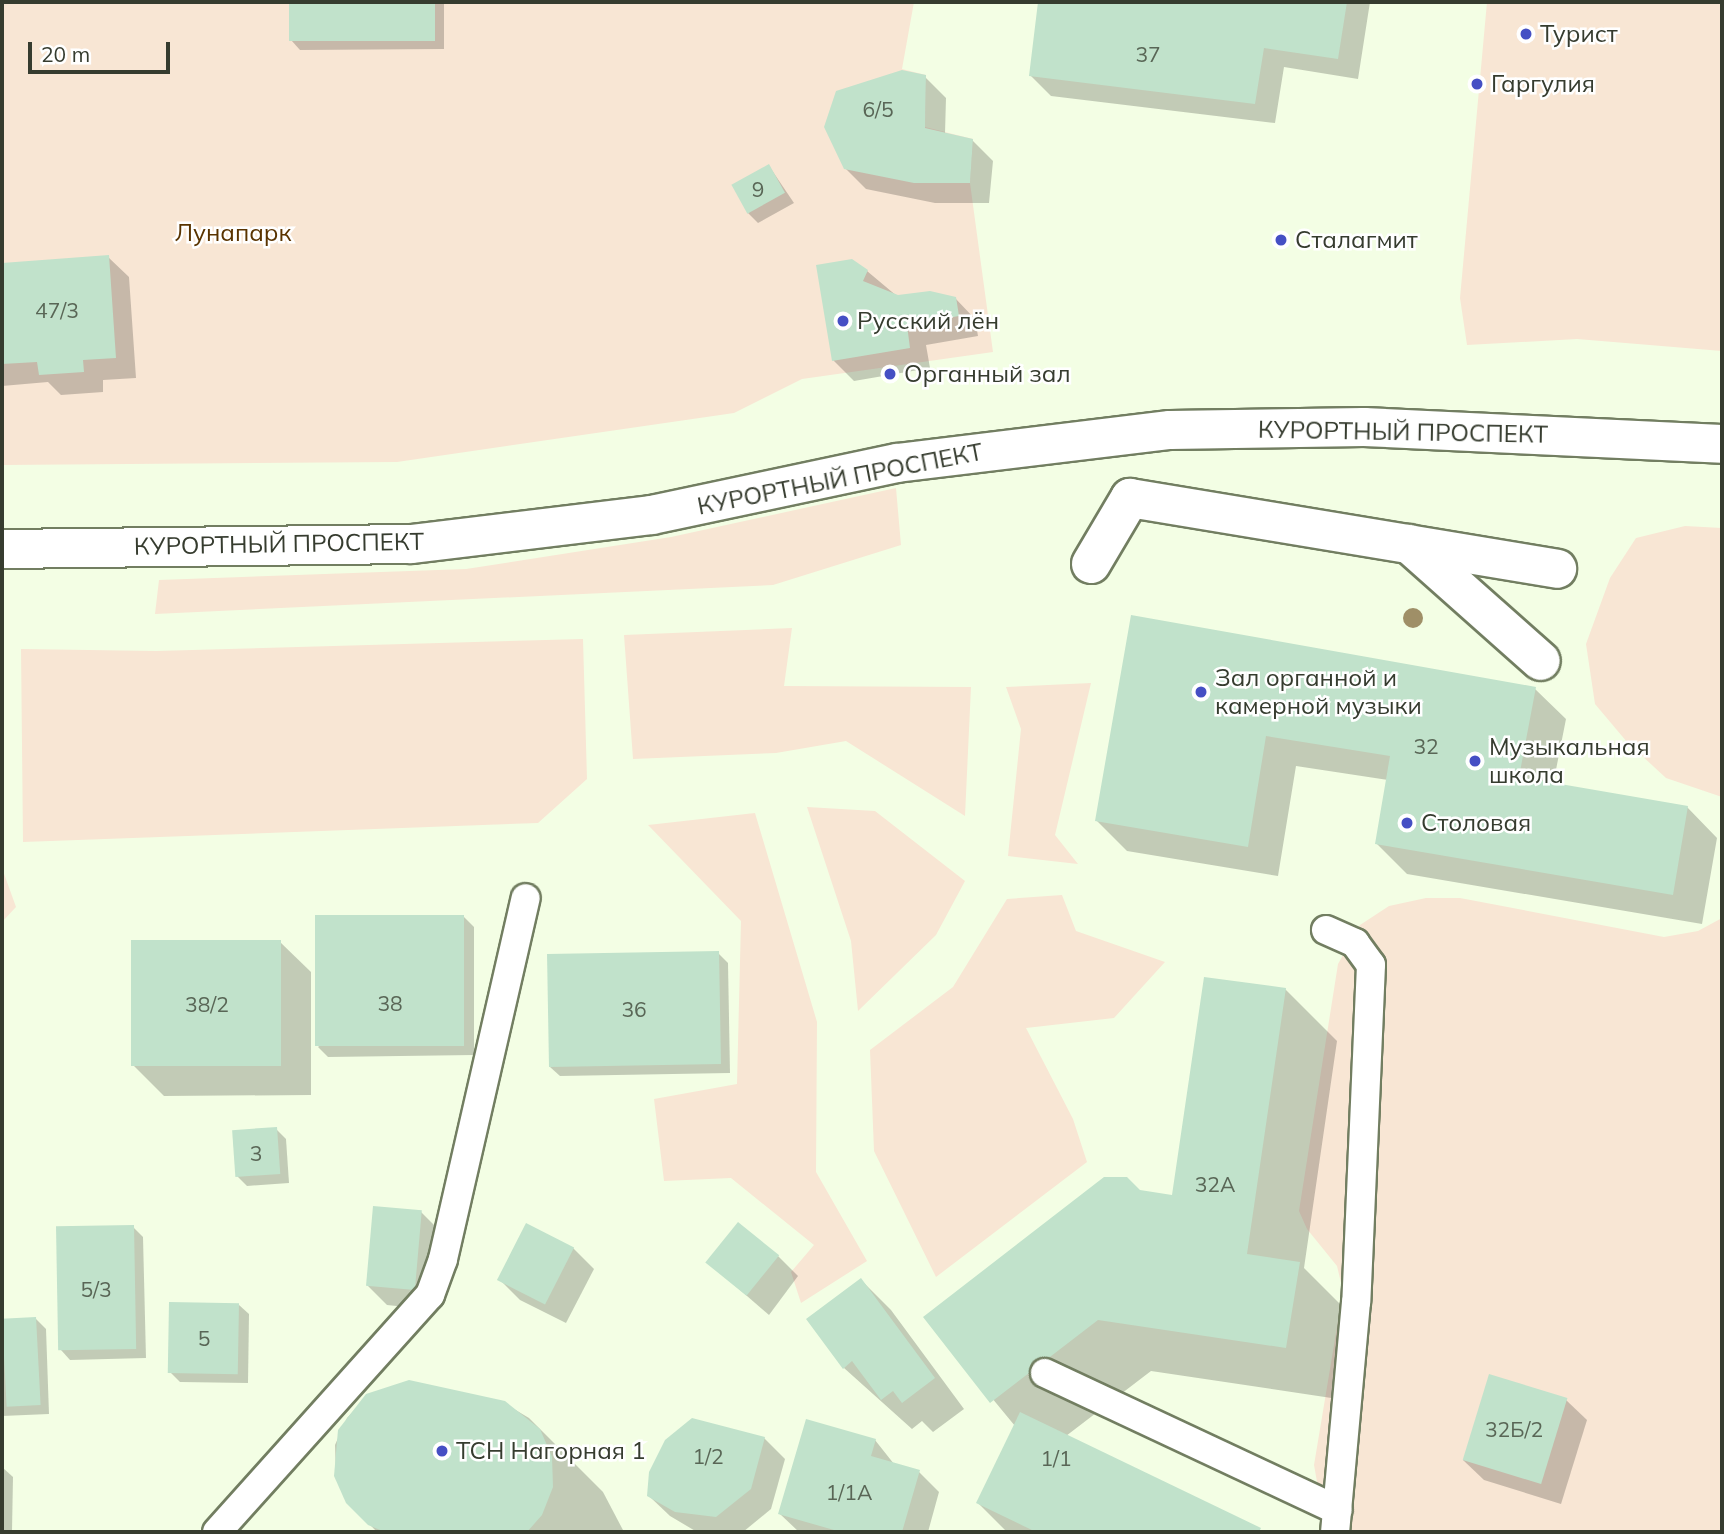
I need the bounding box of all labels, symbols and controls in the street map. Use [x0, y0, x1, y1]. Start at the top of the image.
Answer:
place label: Турист [1540, 20, 1618, 48]
marker: Турист [1518, 26, 1534, 42]
scale bar [32, 28, 173, 72]
text: 20 m [41, 41, 90, 67]
house number: 37 [1135, 41, 1161, 67]
place label: Гаргулия [1491, 70, 1595, 98]
marker: Гаргулия [1469, 76, 1485, 92]
house number: 6/5 [862, 96, 894, 122]
house number: 9 [752, 176, 764, 202]
park label: Лунапарк [175, 219, 291, 247]
place label: Сталагмит [1295, 226, 1418, 254]
marker: Сталагмит [1273, 232, 1289, 248]
house number: 47/3 [35, 297, 79, 323]
place label: Русский лён [857, 307, 999, 335]
marker: Русский лён [835, 313, 851, 329]
place label: Органный зал [904, 360, 1071, 388]
marker: Органный зал [882, 366, 898, 382]
street label: КУРОРТНЫЙ ПРОСПЕКТ [1258, 415, 1548, 449]
street label: КУРОРТНЫЙ ПРОСПЕКТ [695, 437, 985, 521]
street label: КУРОРТНЫЙ ПРОСПЕКТ [134, 527, 424, 561]
place label: Зал органной и камерной музыки [1215, 664, 1422, 720]
marker: Зал органной и камерной музыки [1193, 684, 1209, 700]
house number: 32 [1413, 733, 1439, 759]
place label: Музыкальная школа [1489, 733, 1650, 789]
marker: Музыкальная школа [1467, 753, 1483, 769]
place label: Столовая [1421, 809, 1531, 837]
marker: Столовая [1399, 815, 1415, 831]
house number: 38 [377, 990, 403, 1016]
house number: 38/2 [185, 991, 229, 1017]
house number: 36 [621, 996, 647, 1022]
house number: 3 [250, 1140, 262, 1166]
house number: 32А [1195, 1171, 1235, 1197]
house number: 5/3 [80, 1276, 112, 1302]
house number: 5 [198, 1325, 210, 1351]
house number: 32Б/2 [1485, 1416, 1543, 1442]
place label: ТСН Нагорная 1 [456, 1437, 646, 1465]
marker: ТСН Нагорная 1 [434, 1443, 450, 1459]
house number: 1/2 [692, 1443, 724, 1469]
house number: 1/1 [1040, 1445, 1072, 1471]
house number: 1/1А [826, 1479, 872, 1505]

